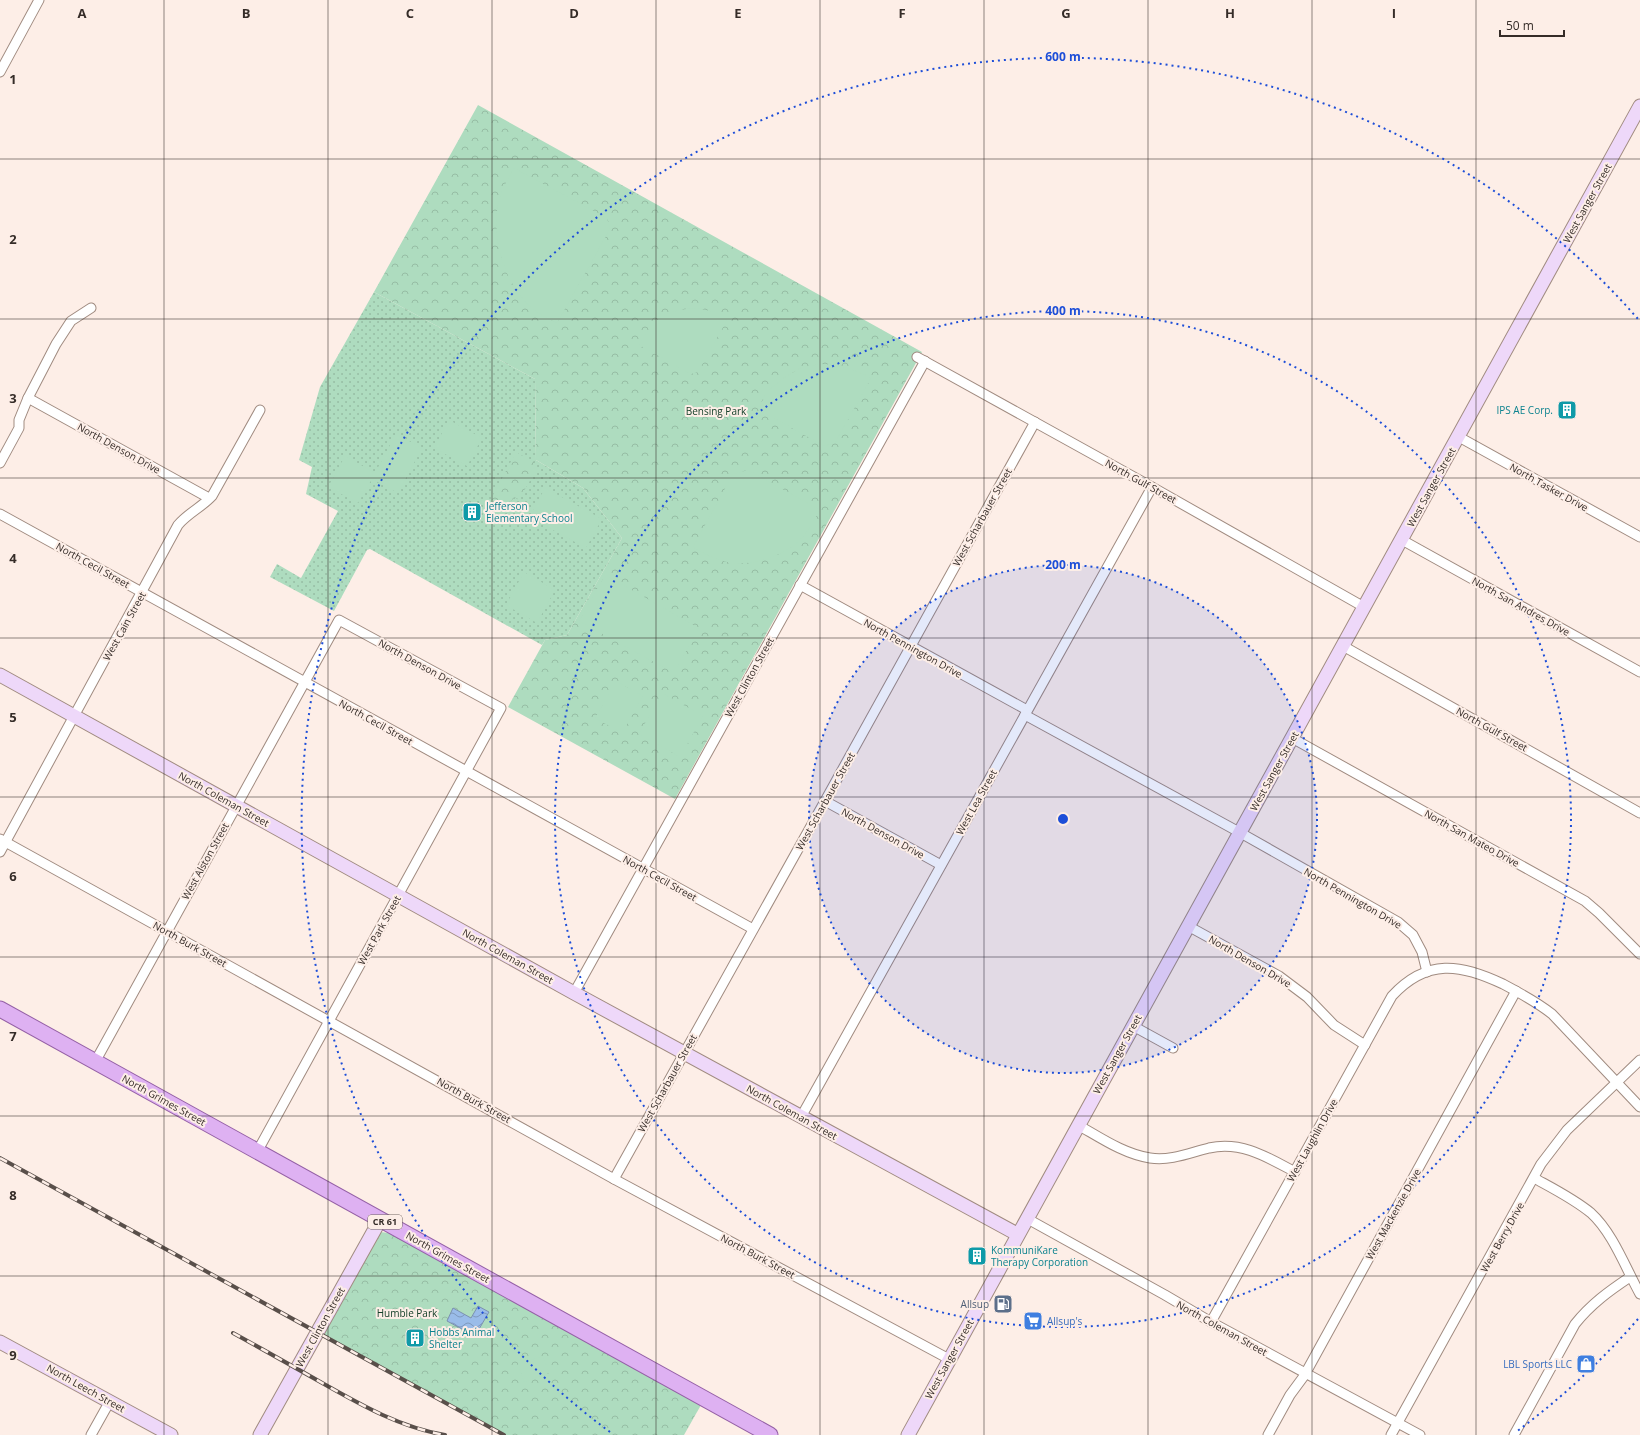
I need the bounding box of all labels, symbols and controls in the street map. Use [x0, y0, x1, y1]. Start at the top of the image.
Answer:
text: A [78, 4, 87, 22]
text: B [242, 4, 251, 22]
text: C [406, 4, 414, 22]
text: D [569, 4, 579, 22]
text: E [734, 4, 742, 22]
text: F [898, 4, 906, 22]
text: G [1061, 4, 1071, 22]
text: H [1225, 4, 1235, 22]
text: I [1392, 4, 1396, 22]
scale bar [1500, 12, 1564, 38]
text: 50 m [1506, 17, 1534, 34]
text: 600 m [1045, 48, 1081, 65]
text: 1 [9, 70, 17, 88]
street label: West Sanger Street [1559, 160, 1615, 245]
text: 2 [9, 230, 17, 248]
text: 400 m [1045, 302, 1081, 319]
text: 3 [9, 389, 17, 407]
building icon: IPS AE Corp. [1556, 399, 1578, 421]
place label: IPS AE Corp. [1496, 403, 1553, 417]
park label: Bensing Park [686, 404, 747, 418]
street label: North Denson Drive [75, 419, 163, 477]
street label: West Sanger Street [1403, 444, 1459, 529]
street label: North Gulf Street [1103, 456, 1180, 507]
street label: North Tasker Drive [1507, 460, 1591, 515]
street label: West Scharbauer Street [949, 465, 1015, 568]
place label: Jefferson Elementary School [485, 499, 572, 525]
building icon: Jefferson Elementary School [461, 501, 483, 523]
street label: North Cecil Street [54, 539, 133, 591]
text: 4 [9, 549, 17, 567]
text: 200 m [1045, 556, 1081, 573]
street label: North San Andres Drive [1470, 573, 1573, 639]
street label: West Cain Street [99, 589, 149, 663]
street label: North Pennington Drive [861, 615, 965, 681]
street label: West Clinton Street [721, 634, 777, 720]
street label: North Denson Drive [376, 635, 464, 693]
street label: North Cecil Street [337, 696, 416, 748]
street label: North Gulf Street [1454, 704, 1531, 755]
text: 5 [9, 708, 17, 726]
street label: West Sanger Street [1246, 728, 1302, 813]
street label: West Scharbauer Street [792, 749, 858, 852]
street label: West Lea Street [952, 766, 1000, 837]
street label: North Coleman Street [176, 768, 272, 830]
street label: North Denson Drive [839, 804, 927, 862]
street label: North San Mateo Drive [1422, 806, 1522, 870]
centre of rings [1056, 812, 1070, 826]
street label: West Alston Street [178, 820, 232, 902]
street label: North Cecil Street [621, 852, 700, 904]
street label: North Pennington Drive [1302, 864, 1405, 932]
text: 6 [9, 867, 17, 885]
street label: West Park Street [354, 892, 404, 967]
street label: North Burk Street [151, 918, 230, 970]
street label: North Coleman Street [460, 925, 556, 987]
street label: North Denson Drive [1206, 932, 1294, 990]
street label: West Sanger Street [1089, 1011, 1145, 1096]
text: 7 [9, 1027, 17, 1045]
street label: West Scharbauer Street [634, 1031, 700, 1134]
street label: North Grimes Street [120, 1071, 209, 1129]
street label: North Burk Street [435, 1074, 514, 1126]
street label: North Coleman Street [744, 1081, 840, 1143]
street label: West Laughlin Drive [1283, 1096, 1341, 1184]
street label: West Mackenzie Drive [1362, 1166, 1424, 1262]
text: 8 [9, 1186, 17, 1204]
street label: West Berry Drive [1477, 1199, 1527, 1275]
road number: CR 61 [368, 1215, 402, 1229]
street label: North Grimes Street [404, 1228, 493, 1286]
street label: North Burk Street [718, 1230, 798, 1282]
place label: KommuniKare Therapy Corporation [991, 1243, 1088, 1269]
building icon: KommuniKare Therapy Corporation [966, 1245, 988, 1267]
street label: West Clinton Street [292, 1284, 348, 1370]
fuel station icon: Allsup [992, 1293, 1014, 1315]
place label: Allsup [961, 1297, 989, 1311]
street label: North Coleman Street [1174, 1297, 1270, 1359]
park label: Humble Park [377, 1306, 438, 1320]
supermarket icon: Allsup's [1022, 1310, 1044, 1332]
place label: Allsup's [1047, 1314, 1083, 1328]
street label: West Sanger Street [921, 1316, 977, 1401]
place label: Hobbs Animal Shelter [429, 1325, 494, 1351]
building icon: Hobbs Animal Shelter [404, 1327, 426, 1349]
text: 9 [9, 1346, 17, 1364]
shop icon: LBL Sports LLC [1575, 1353, 1597, 1375]
place label: LBL Sports LLC [1503, 1357, 1572, 1371]
street label: North Leech Street [44, 1361, 128, 1416]

